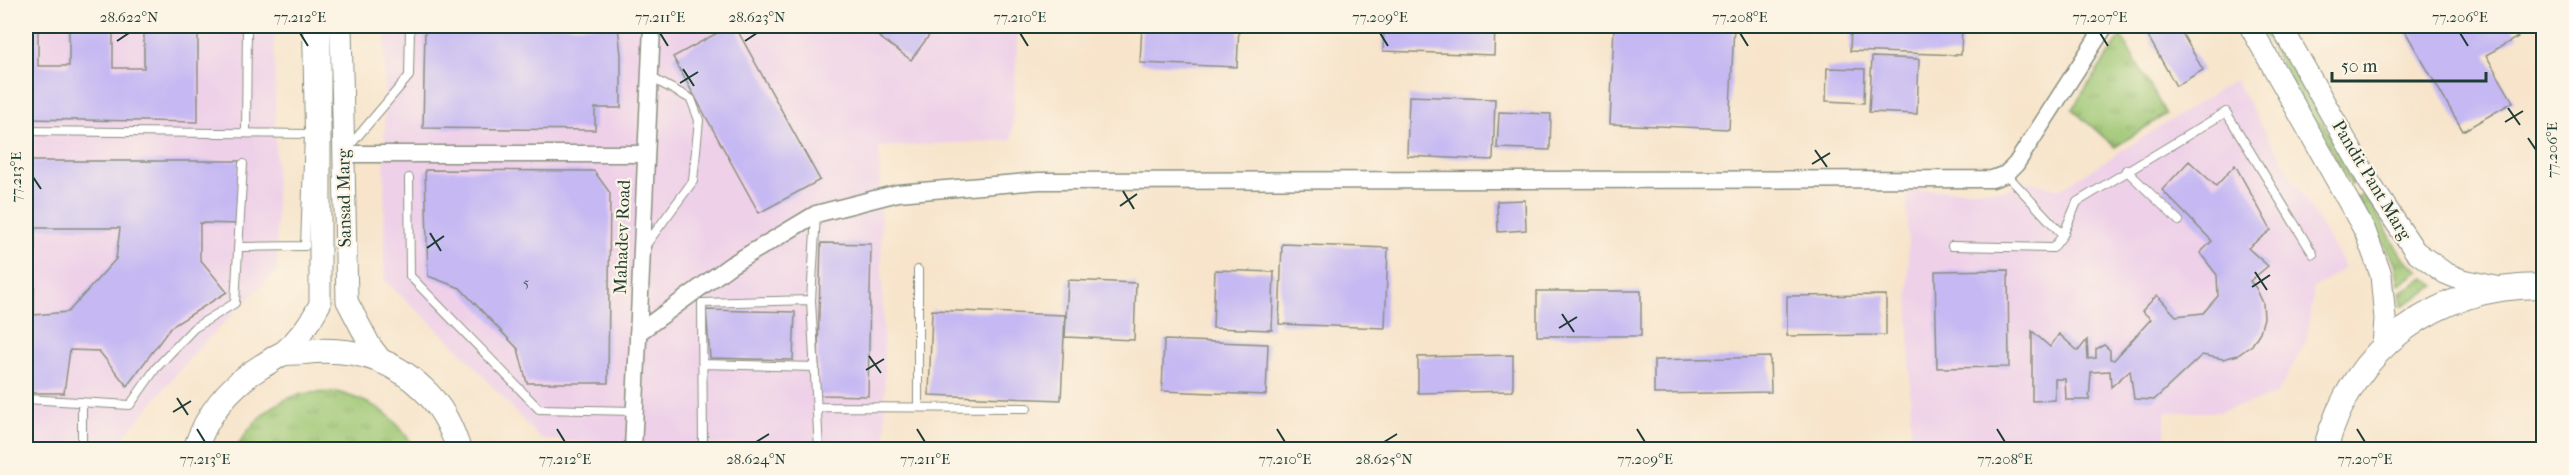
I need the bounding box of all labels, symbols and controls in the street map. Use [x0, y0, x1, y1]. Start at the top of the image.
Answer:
text: 28.622°N [100, 8, 159, 26]
text: 77.212°E [274, 8, 326, 26]
text: 77.211°E [635, 8, 685, 26]
text: 28.623°N [729, 8, 786, 26]
text: 77.210°E [994, 8, 1047, 26]
text: 77.209°E [1352, 8, 1408, 26]
text: 77.208°E [1712, 8, 1768, 26]
text: 77.207°E [2073, 8, 2127, 26]
text: 77.206°E [2432, 8, 2488, 26]
scale bar [2332, 45, 2486, 83]
text: 50 m [2341, 56, 2378, 77]
street label: Pandit Pant Marg [2327, 116, 2416, 244]
text: 77.206°E [2543, 122, 2561, 178]
street label: Sansad Marg [333, 148, 356, 248]
text: 77.213°E [7, 152, 25, 202]
street label: Mahadev Road [610, 179, 635, 295]
house number: 5 [523, 273, 529, 291]
text: 77.213°E [180, 450, 230, 468]
text: 77.212°E [539, 450, 591, 468]
text: 28.624°N [726, 450, 786, 468]
text: 77.211°E [900, 450, 950, 468]
text: 77.210°E [1259, 450, 1312, 468]
text: 28.625°N [1355, 450, 1413, 468]
text: 77.209°E [1617, 450, 1673, 468]
text: 77.208°E [1977, 450, 2033, 468]
text: 77.207°E [2338, 450, 2392, 468]

